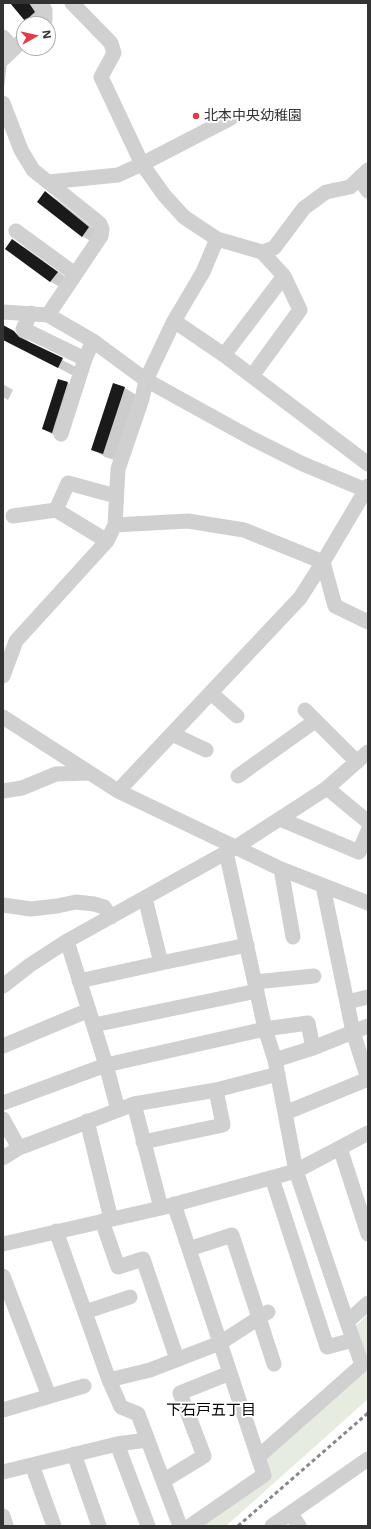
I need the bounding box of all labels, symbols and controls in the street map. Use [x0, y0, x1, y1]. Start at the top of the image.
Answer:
north arrow [16, 16, 56, 56]
text: N [39, 29, 55, 40]
place label: 北本中央幼稚園 [204, 108, 302, 124]
marker: 北本中央幼稚園 [191, 111, 201, 121]
district label: 下石戸五丁目 [166, 1402, 256, 1420]

